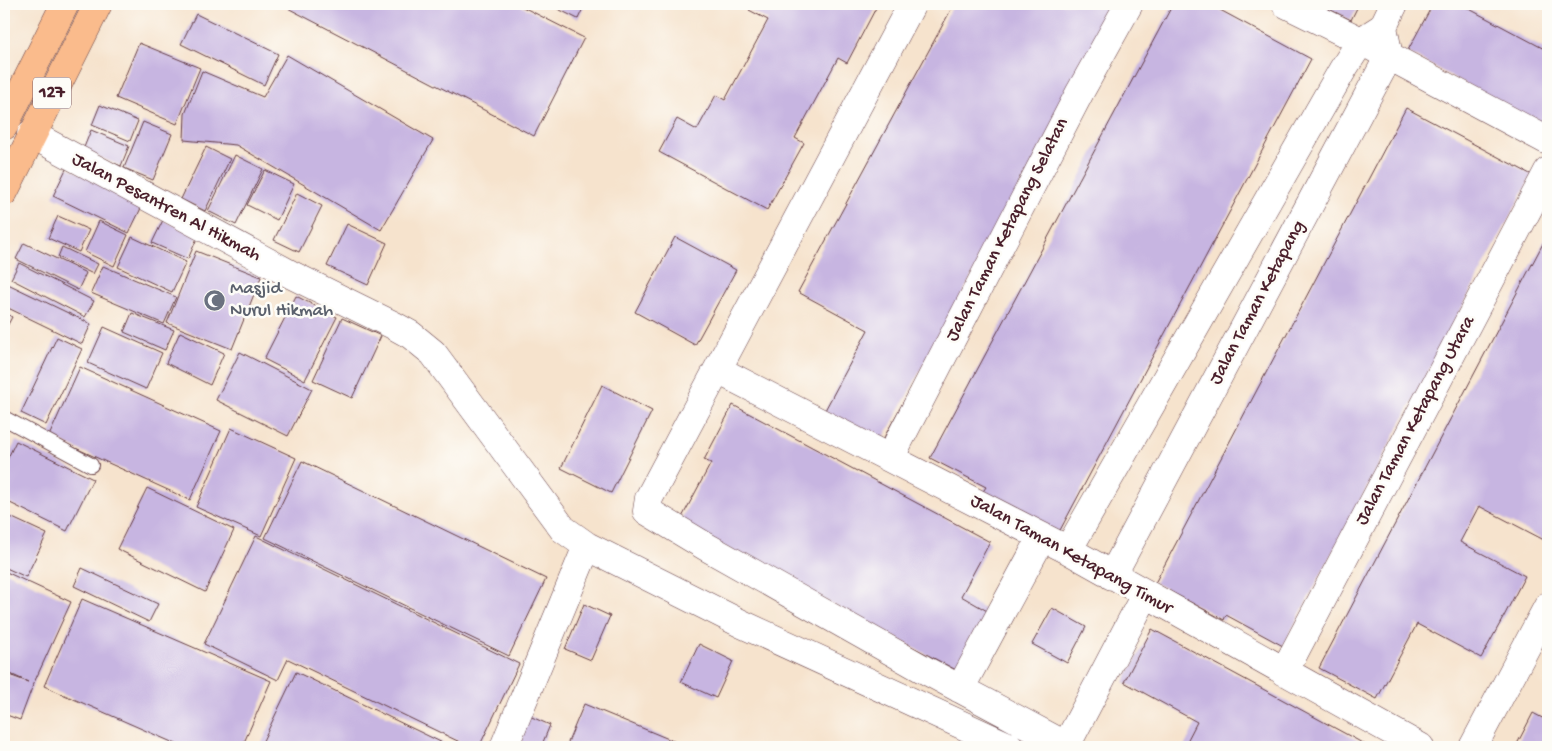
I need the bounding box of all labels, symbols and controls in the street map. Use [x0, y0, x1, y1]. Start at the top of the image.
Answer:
road number: 127 [33, 78, 71, 109]
street label: Jalan Taman Ketapang Selatan [942, 114, 1074, 346]
street label: Jalan Pesantren Al Hikmah [67, 148, 265, 268]
street label: Jalan Taman Ketapang [1205, 217, 1311, 389]
place label: Masjid Nurul Hikmah [230, 278, 333, 323]
mosque icon: Masjid Nurul Hikmah [202, 288, 226, 312]
street label: Jalan Taman Ketapang Utara [1351, 311, 1482, 530]
street label: Jalan Taman Ketapang Timur [966, 490, 1178, 621]

